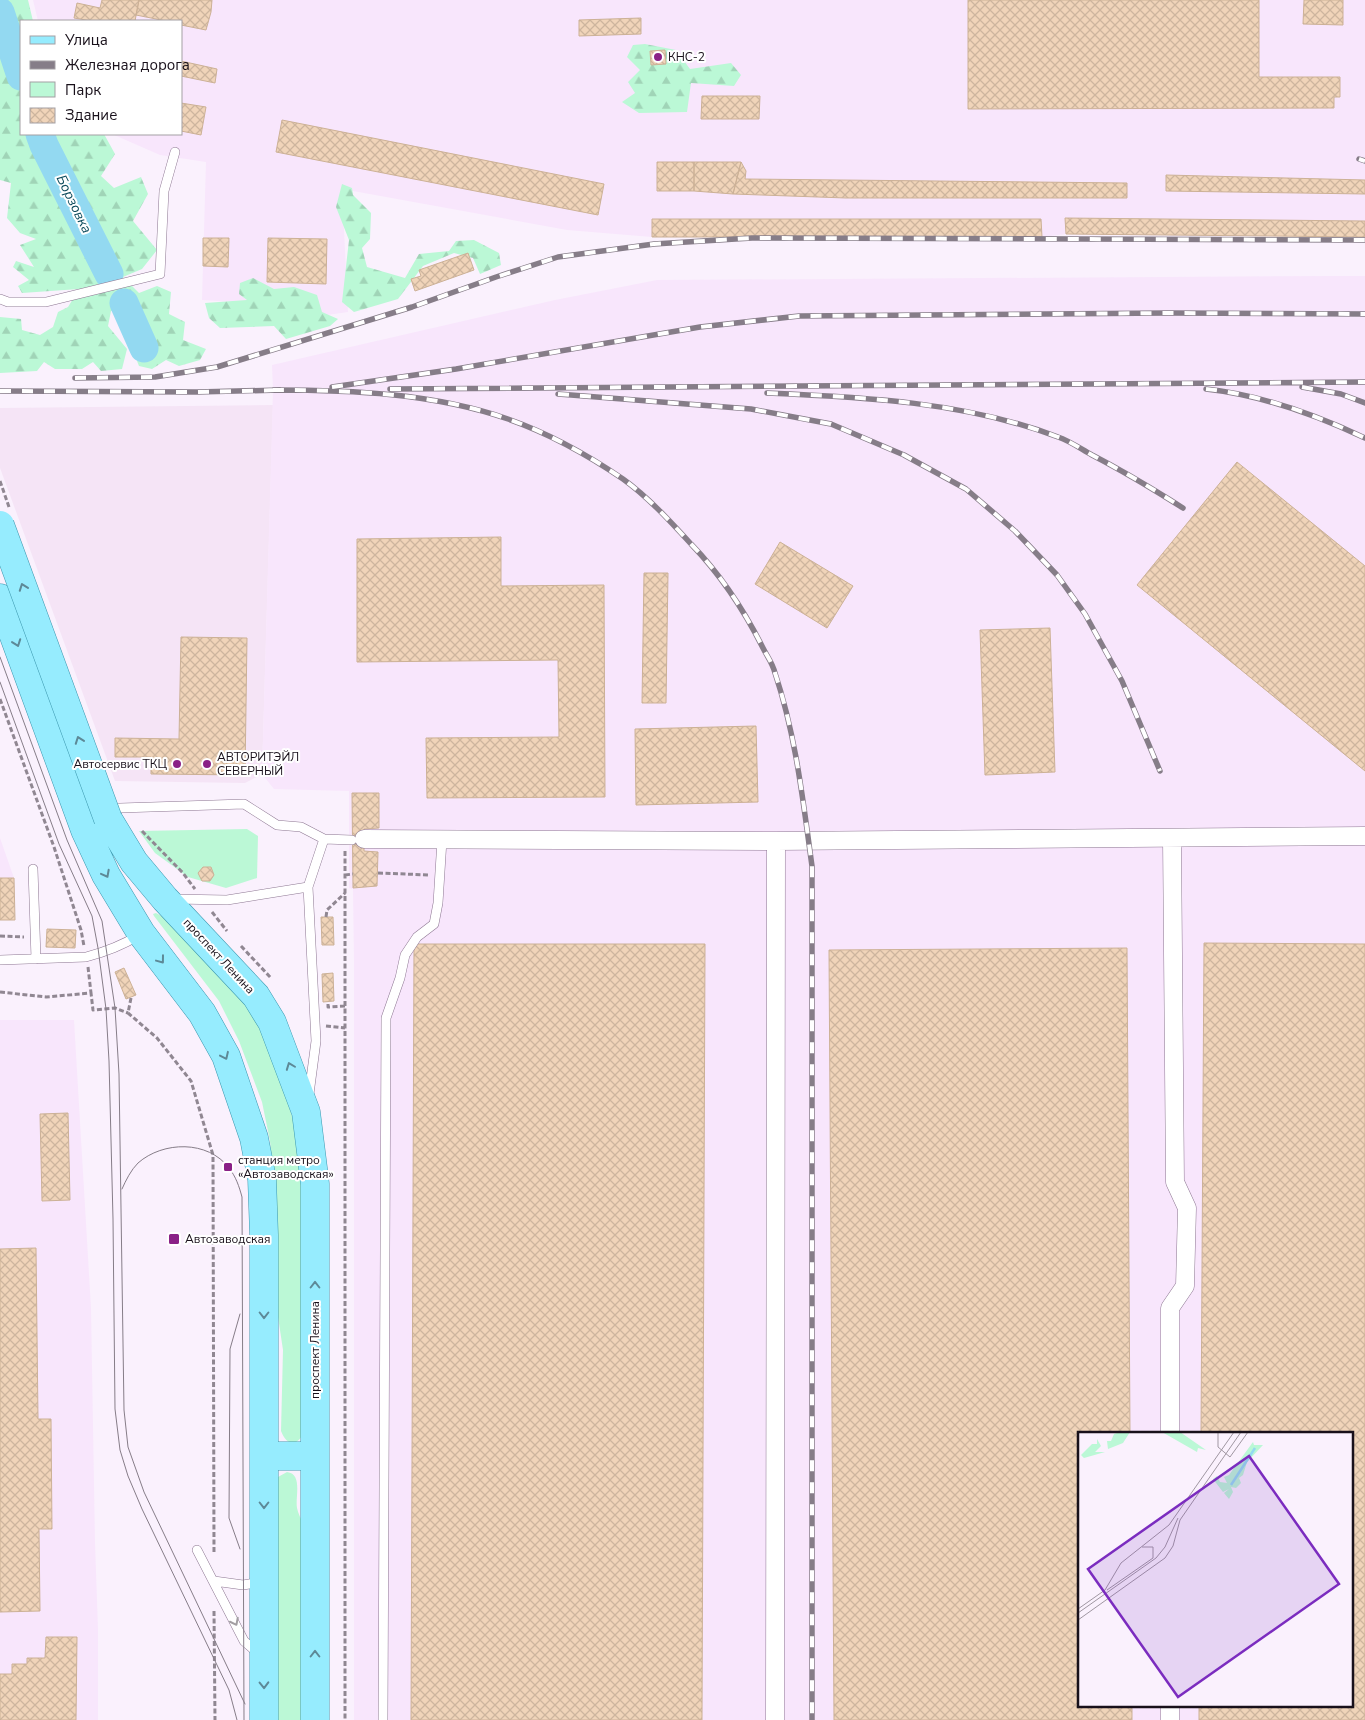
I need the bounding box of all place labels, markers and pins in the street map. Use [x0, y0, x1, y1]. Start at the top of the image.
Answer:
place label: КНС-2 [668, 49, 705, 65]
marker: КНС-2 [652, 51, 664, 63]
place label: АВТОРИТЭЙЛ СЕВЕРНЫЙ [217, 749, 299, 779]
place label: Автосервис ТКЦ [73, 756, 167, 772]
marker: Автосервис ТКЦ [171, 758, 183, 770]
marker: АВТОРИТЭЙЛ СЕВЕРНЫЙ [201, 758, 213, 770]
place label: станция метро «Автозаводская» [238, 1152, 334, 1182]
marker: станция метро «Автозаводская» [222, 1161, 234, 1173]
place label: Автозаводская [185, 1231, 270, 1247]
marker: Автозаводская [167, 1232, 181, 1246]

